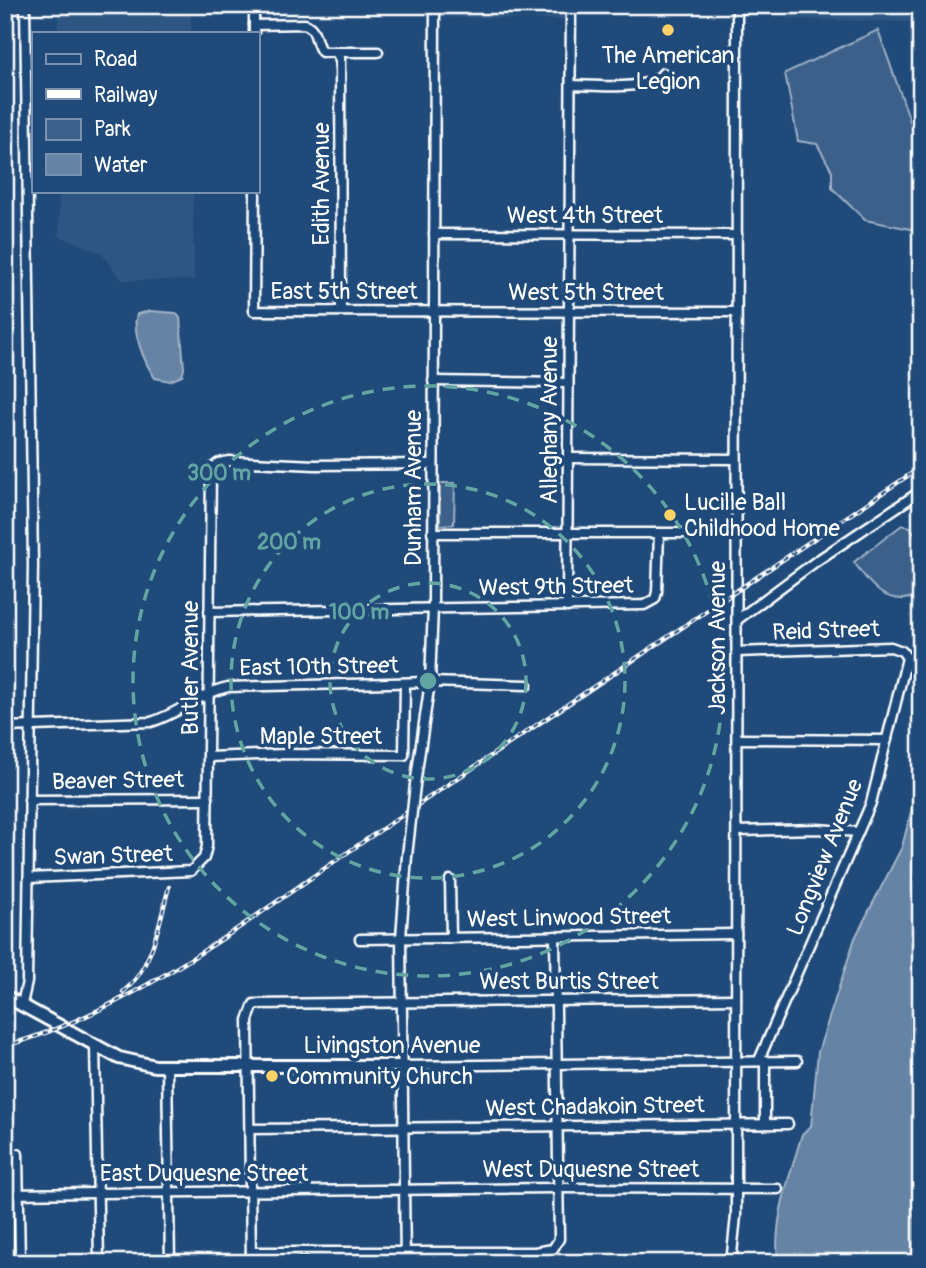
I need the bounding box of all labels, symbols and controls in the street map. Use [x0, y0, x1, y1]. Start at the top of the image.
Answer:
marker: The American Legion [660, 22, 676, 38]
legend [32, 32, 259, 192]
place label: The American Legion [601, 41, 735, 96]
text: Road [94, 46, 138, 73]
text: Railway [94, 82, 158, 109]
text: Park [94, 116, 131, 143]
street label: Edith Avenue [307, 122, 336, 246]
text: Water [94, 152, 148, 179]
street label: West 4th Street [507, 201, 664, 230]
street label: East 5th Street [270, 277, 418, 306]
street label: West 5th Street [508, 278, 664, 307]
street label: Alleghany Avenue [535, 335, 564, 504]
street label: Dunham Avenue [399, 409, 428, 566]
text: 300 m [187, 460, 251, 487]
place label: Lucille Ball Childhood Home [684, 488, 840, 543]
marker: Lucille Ball Childhood Home [662, 507, 678, 523]
text: 200 m [257, 529, 321, 556]
street label: Jackson Avenue [703, 560, 732, 715]
street label: West 9th Street [478, 571, 634, 602]
text: 100 m [329, 599, 389, 626]
street label: Butler Avenue [176, 600, 205, 735]
street label: Reid Street [772, 614, 881, 647]
street label: East 10th Street [239, 651, 400, 682]
centre of rings [416, 669, 440, 693]
street label: Maple Street [260, 722, 383, 751]
street label: Beaver Street [52, 765, 185, 796]
street label: Longview Avenue [780, 774, 869, 940]
street label: Swan Street [53, 839, 174, 872]
street label: West Linwood Street [467, 901, 672, 934]
street label: West Burtis Street [479, 967, 659, 996]
street label: Livingston Avenue [304, 1031, 481, 1060]
place label: Community Church [286, 1062, 473, 1091]
marker: Community Church [264, 1068, 280, 1084]
street label: West Chadakoin Street [485, 1090, 706, 1123]
street label: West Duquesne Street [483, 1155, 700, 1184]
street label: East Duquesne Street [100, 1159, 309, 1188]

